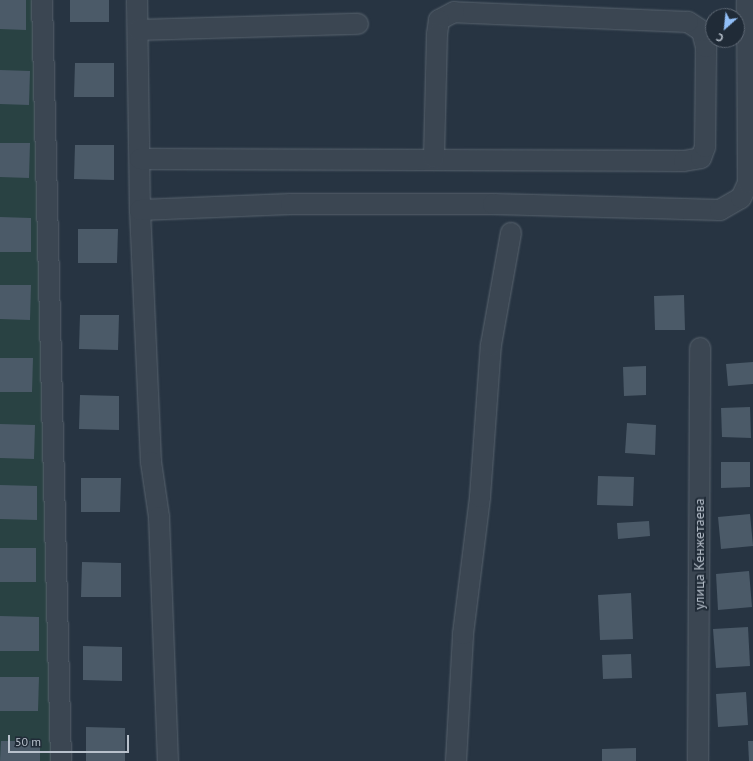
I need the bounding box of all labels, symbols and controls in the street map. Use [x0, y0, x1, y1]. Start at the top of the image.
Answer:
north arrow [705, 8, 745, 48]
text: С [714, 30, 726, 45]
street label: улица Кенжетаева [691, 498, 707, 610]
scale bar [10, 727, 131, 753]
text: 50 m [15, 734, 41, 749]

